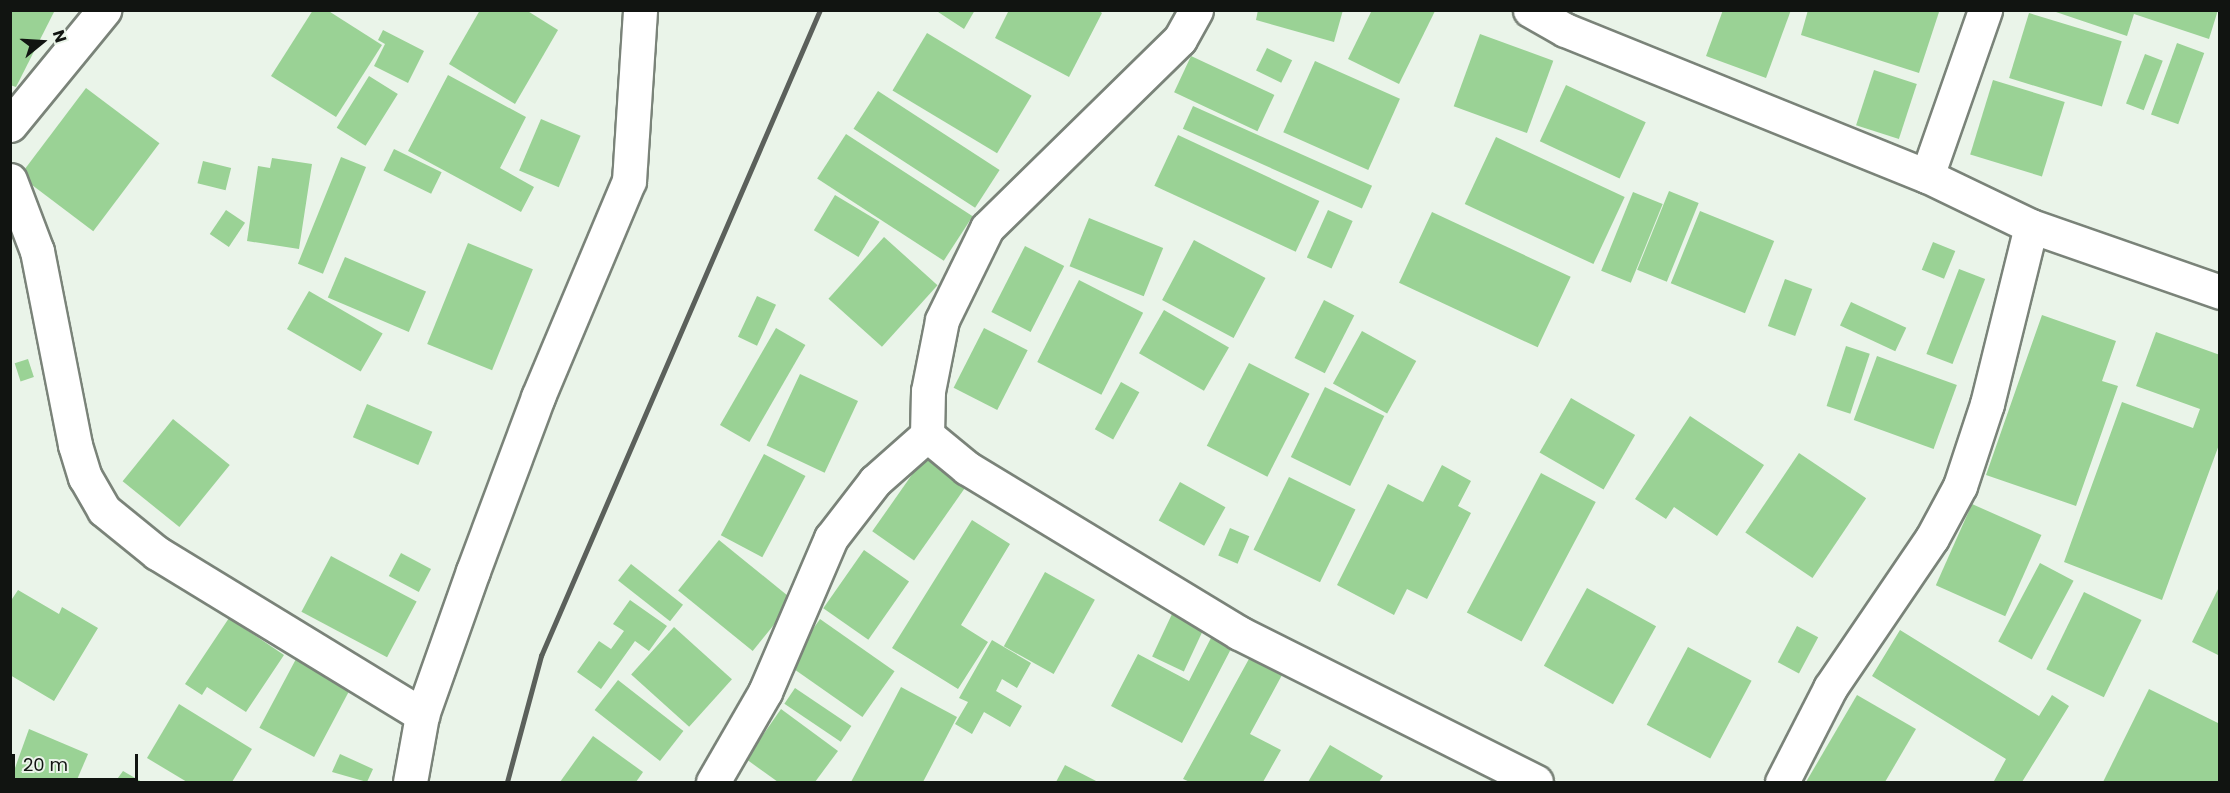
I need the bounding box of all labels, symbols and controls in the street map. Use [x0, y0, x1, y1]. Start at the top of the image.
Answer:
north arrow [12, 12, 72, 72]
text: N [47, 27, 72, 46]
scale bar [15, 742, 141, 780]
text: 20 m [23, 752, 68, 777]

